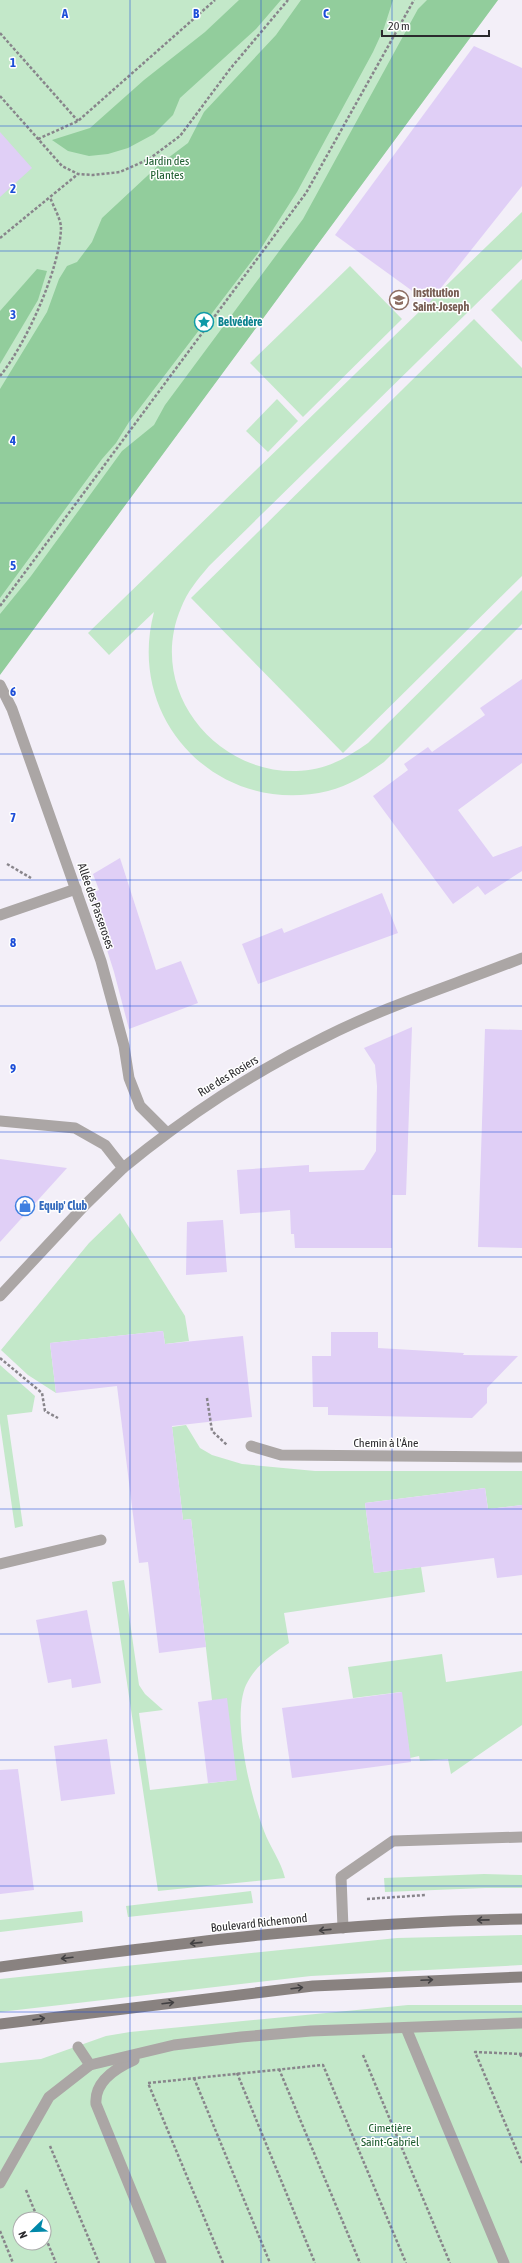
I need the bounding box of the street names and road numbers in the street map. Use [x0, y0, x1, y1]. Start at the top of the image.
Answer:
street label: Allée des Passeroses [75, 861, 117, 951]
street label: Rue des Rosiers [195, 1053, 261, 1099]
street label: Chemin à l'Âne [353, 1436, 419, 1450]
street label: Boulevard Richemond [210, 1911, 308, 1935]

